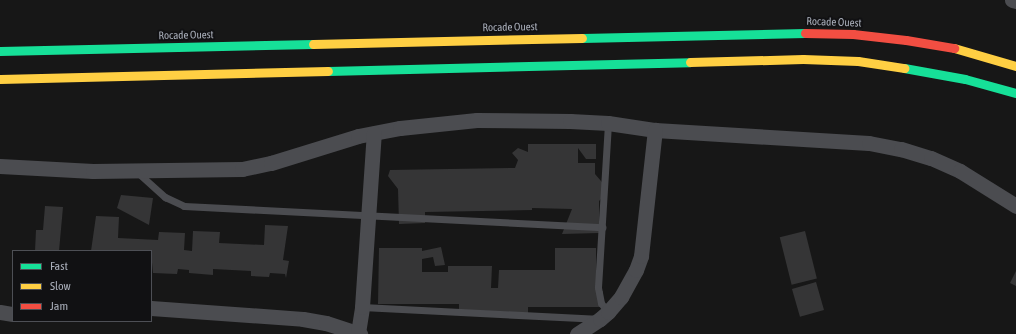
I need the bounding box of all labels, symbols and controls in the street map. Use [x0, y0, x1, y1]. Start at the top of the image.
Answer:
street label: Rocade Ouest [806, 14, 862, 30]
street label: Rocade Ouest [482, 20, 538, 34]
street label: Rocade Ouest [158, 28, 214, 42]
legend [12, 250, 152, 322]
text: Fast [50, 259, 68, 273]
text: Slow [50, 279, 71, 293]
text: Jam [50, 299, 68, 313]

